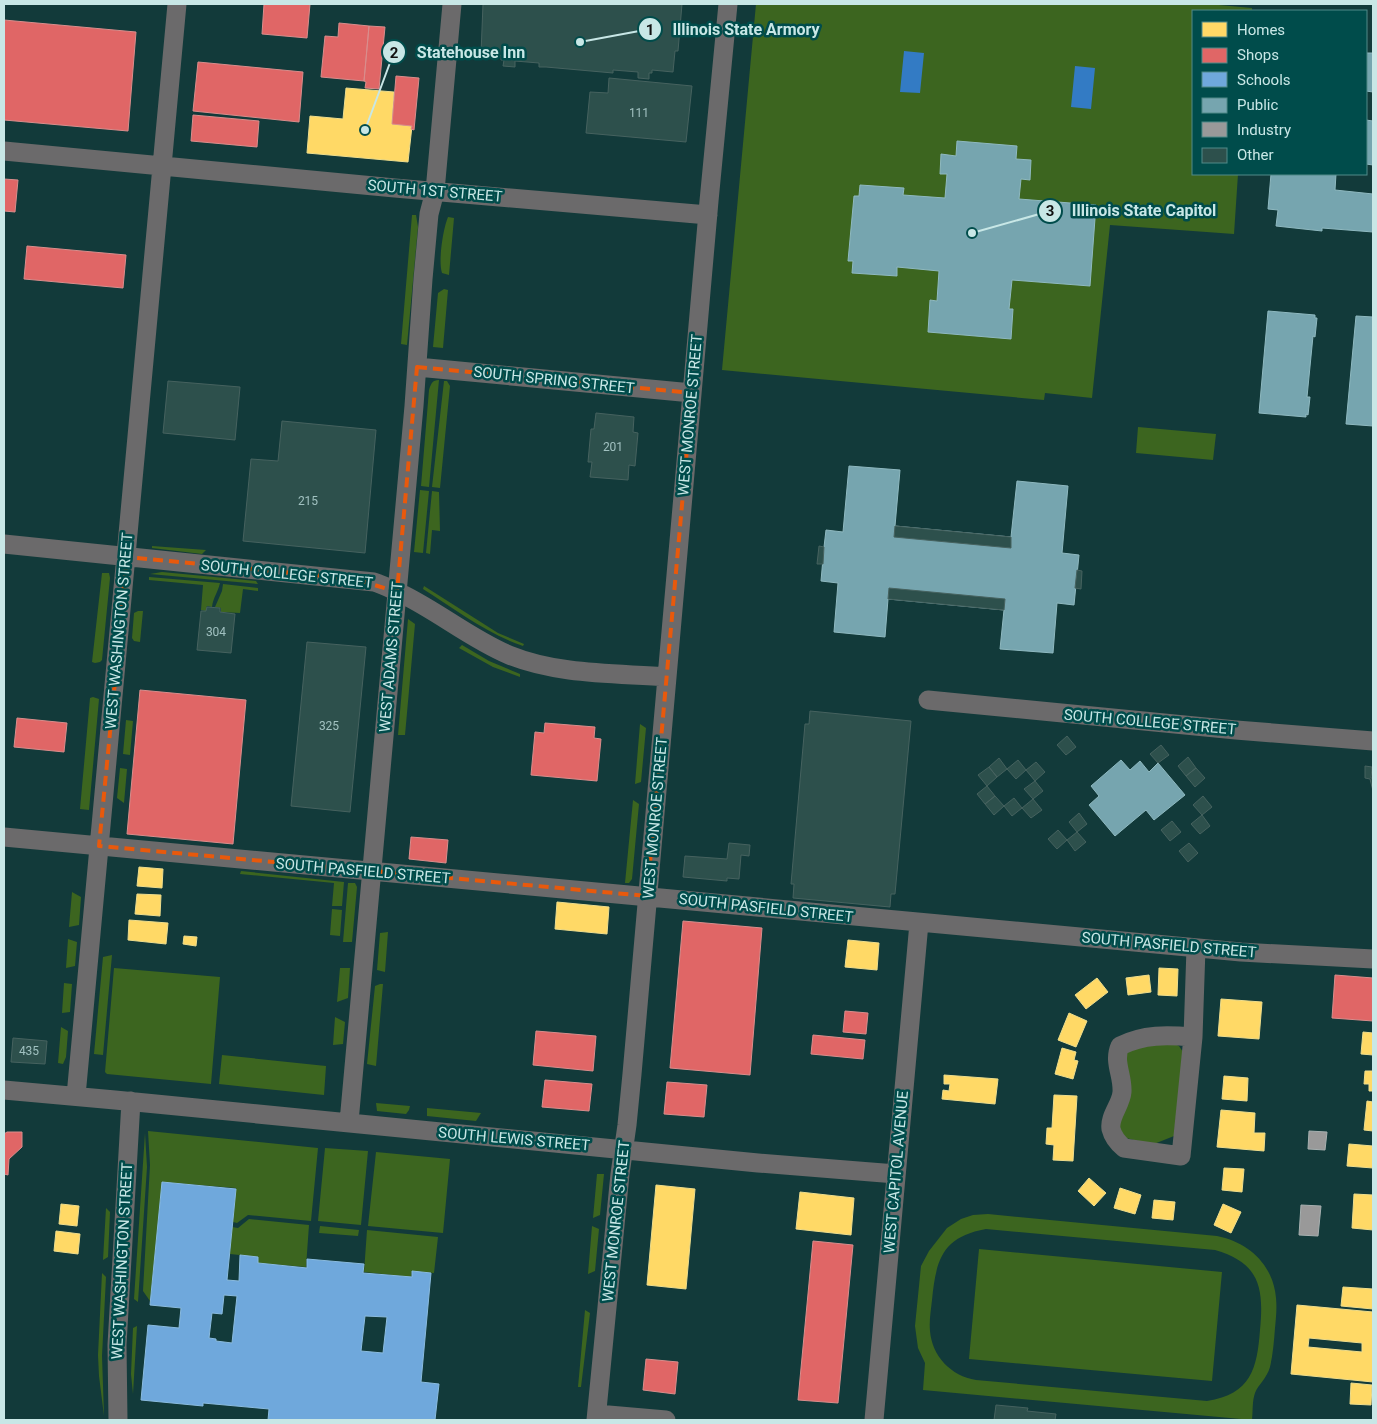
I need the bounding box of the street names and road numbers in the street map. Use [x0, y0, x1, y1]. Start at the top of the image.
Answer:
street label: SOUTH 1ST STREET [367, 176, 503, 206]
street label: WEST MONROE STREET [674, 333, 706, 497]
street label: SOUTH SPRING STREET [473, 363, 635, 397]
street label: WEST WASHINGTON STREET [101, 532, 137, 730]
street label: SOUTH COLLEGE STREET [200, 556, 374, 592]
street label: WEST ADAMS STREET [375, 581, 407, 733]
street label: SOUTH COLLEGE STREET [1063, 706, 1237, 738]
street label: WEST MONROE STREET [639, 736, 671, 900]
street label: SOUTH PASFIELD STREET [275, 854, 451, 888]
street label: SOUTH PASFIELD STREET [678, 890, 854, 926]
street label: SOUTH PASFIELD STREET [1081, 928, 1257, 962]
street label: WEST CAPITOL AVENUE [880, 1090, 912, 1254]
street label: SOUTH LEWIS STREET [437, 1123, 591, 1155]
street label: WEST MONROE STREET [599, 1139, 633, 1303]
street label: WEST WASHINGTON STREET [108, 1162, 136, 1360]

